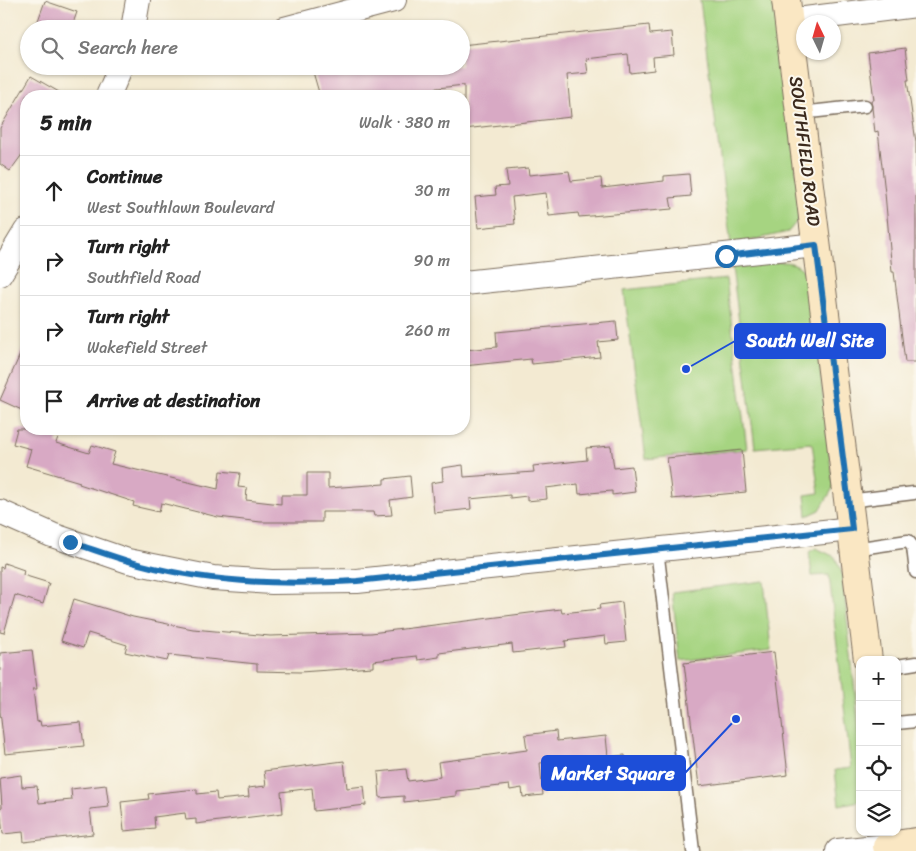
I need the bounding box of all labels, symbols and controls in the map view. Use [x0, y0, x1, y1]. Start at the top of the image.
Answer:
north arrow [796, 15, 841, 60]
search box [20, 20, 470, 75]
text: Search here [78, 31, 178, 64]
icon: search [38, 34, 66, 62]
street label: SOUTHFIELD ROAD [780, 74, 830, 228]
text: 5 min [40, 104, 92, 142]
text: Walk · 380 m [359, 108, 450, 137]
text: Continue [87, 160, 163, 193]
text: 30 m [415, 176, 450, 205]
icon: ahead [40, 177, 68, 205]
text: West Southlawn Boulevard [87, 193, 274, 222]
text: Turn right [87, 230, 169, 263]
route start [715, 245, 738, 268]
text: 90 m [414, 246, 450, 275]
icon: right [40, 247, 68, 275]
text: Southfield Road [87, 263, 200, 292]
text: Turn right [87, 300, 169, 333]
text: 260 m [405, 316, 450, 345]
icon: right [40, 317, 68, 345]
callout: South Well Site [735, 324, 885, 358]
text: South Well Site [745, 324, 874, 357]
text: Wakefield Street [87, 333, 207, 362]
text: Arrive at destination [87, 384, 260, 417]
icon: arrive [40, 387, 68, 415]
route end [59, 531, 82, 554]
map controls [856, 656, 901, 836]
button: + [856, 656, 901, 701]
button: − [856, 701, 901, 746]
button: locate [856, 746, 901, 791]
callout: Market Square [542, 756, 685, 790]
text: Market Square [550, 757, 675, 790]
button: layers [856, 791, 901, 836]

